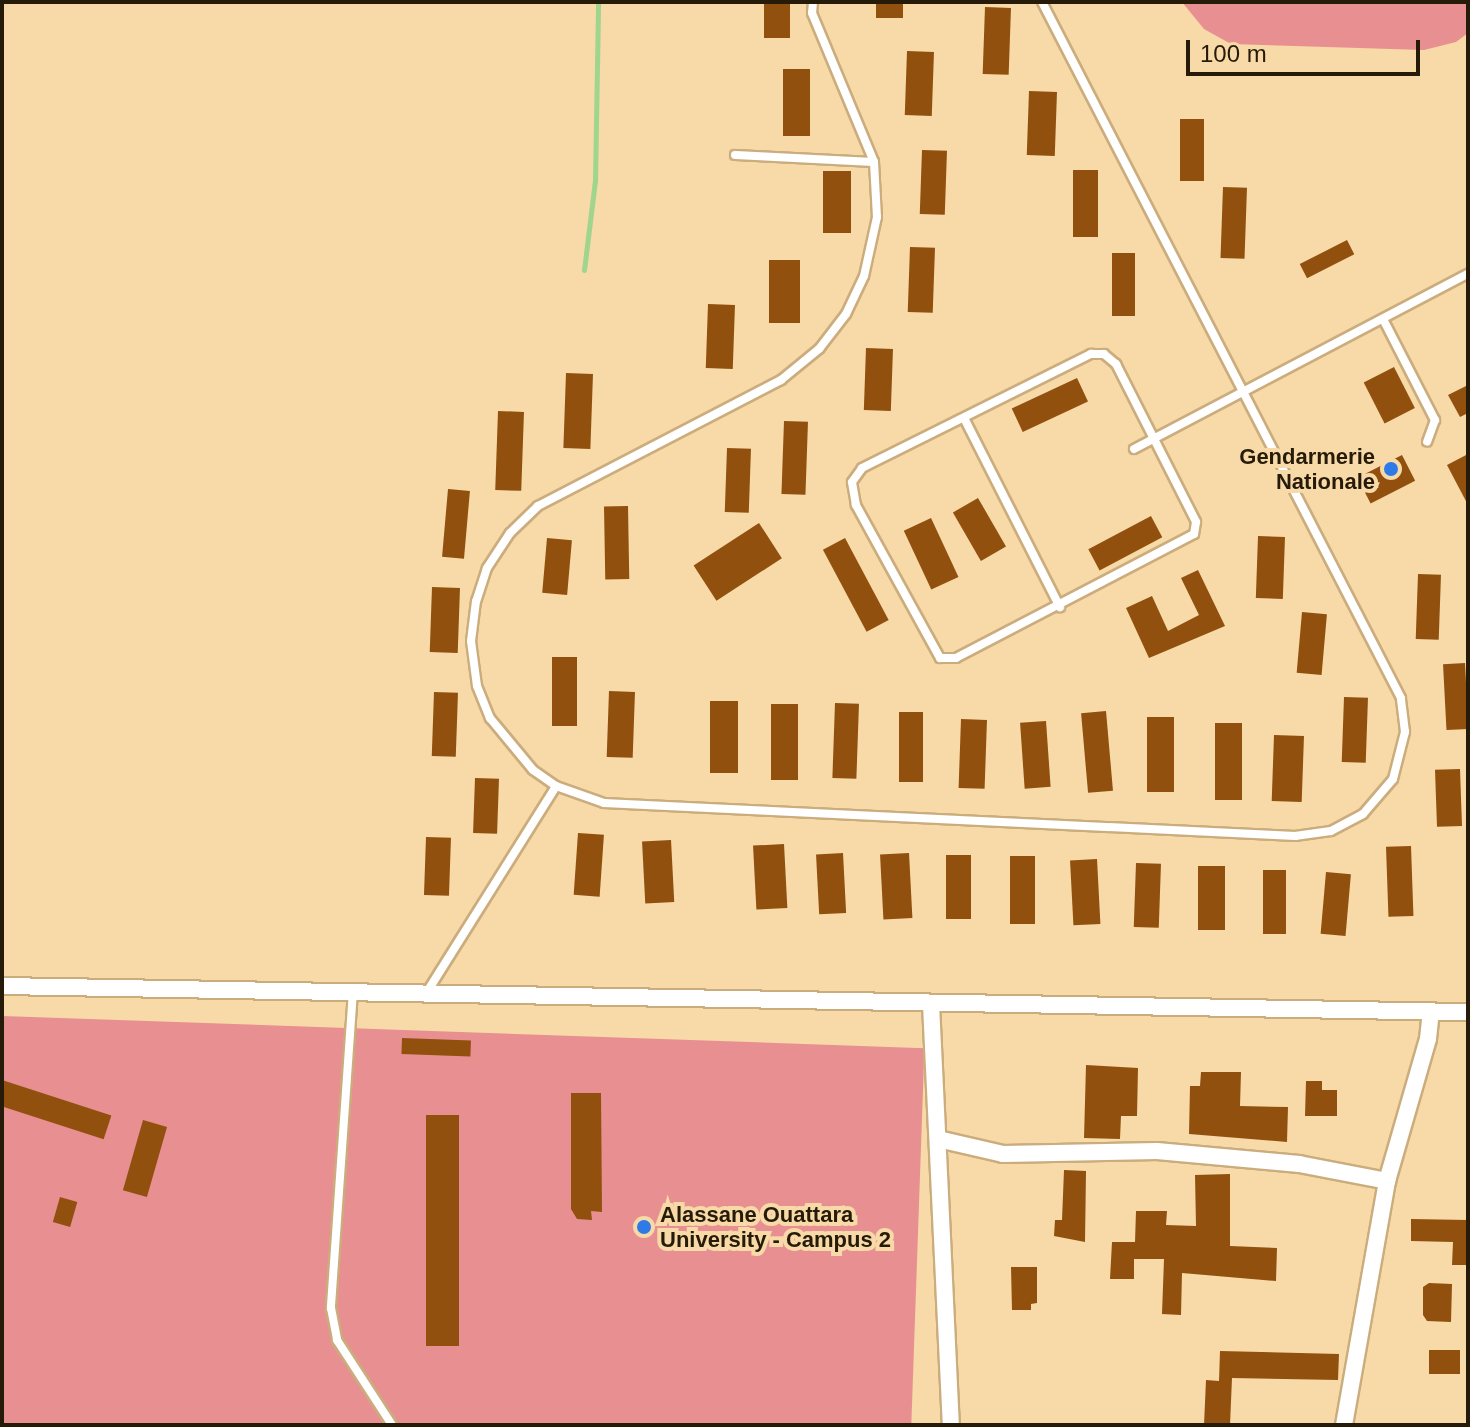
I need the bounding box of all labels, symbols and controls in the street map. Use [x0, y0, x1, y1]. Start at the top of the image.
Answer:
scale bar [1190, 24, 1424, 74]
text: 100 m [1200, 40, 1267, 67]
place label: Gendarmerie Nationale [1239, 443, 1375, 494]
marker: Gendarmerie Nationale [1382, 460, 1400, 478]
place label: Alassane Ouattara University - Campus 2 [660, 1201, 891, 1252]
marker: Alassane Ouattara University - Campus 2 [635, 1218, 653, 1236]

